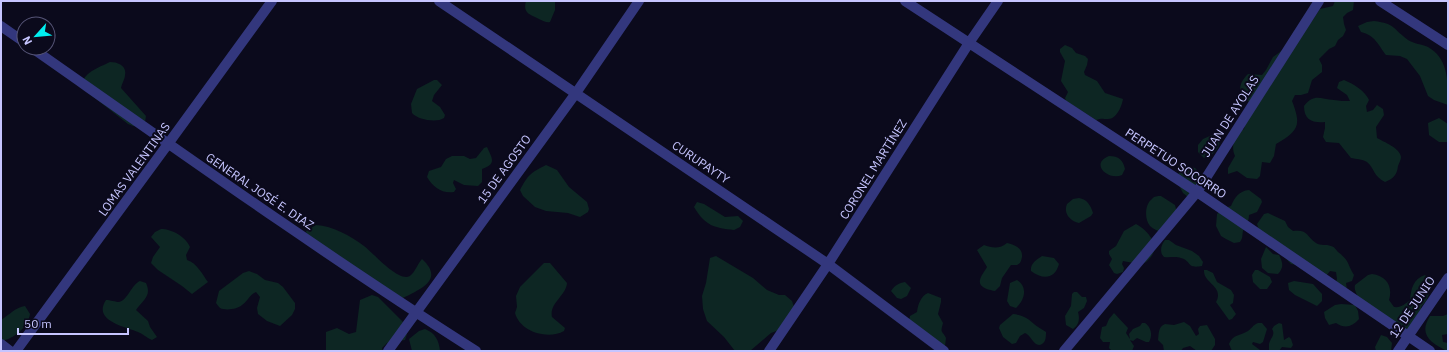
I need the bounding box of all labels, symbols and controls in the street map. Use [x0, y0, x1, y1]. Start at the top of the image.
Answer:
north arrow [16, 16, 56, 56]
text: N [19, 34, 35, 47]
street label: JUAN DE AYOLAS [1198, 72, 1262, 160]
street label: CORONEL MARTÍNEZ [836, 116, 910, 222]
street label: LOMAS VALENTINAS [95, 119, 173, 219]
street label: PERPETUO SOCORRO [1123, 125, 1229, 201]
street label: 15 DE AGOSTO [474, 132, 534, 206]
street label: CURUPAYTY [669, 137, 733, 187]
street label: GENERAL JOSÉ E. DIAZ [203, 149, 317, 233]
street label: 12 DE JUNIO [1386, 273, 1438, 341]
scale bar [18, 310, 128, 336]
text: 50 m [24, 316, 52, 331]

